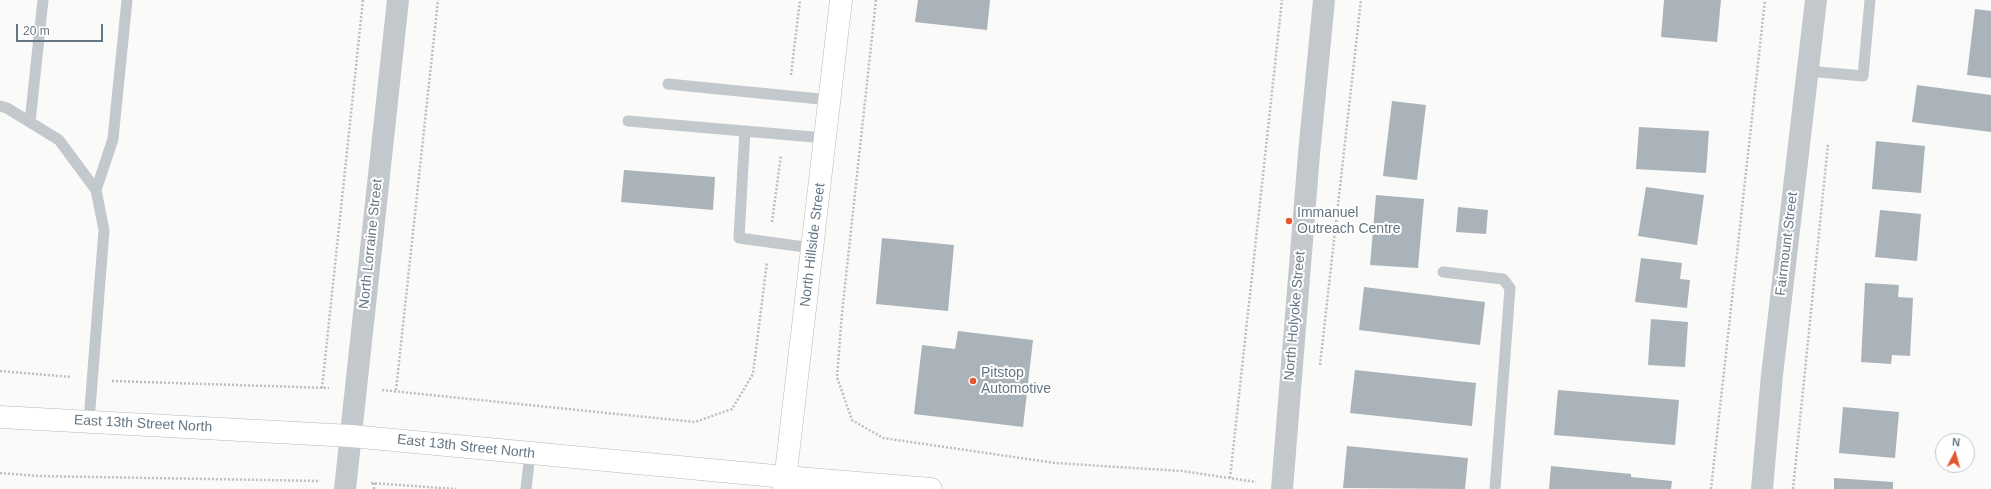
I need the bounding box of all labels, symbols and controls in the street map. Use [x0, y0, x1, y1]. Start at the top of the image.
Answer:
scale bar [18, 16, 105, 42]
text: 20 m [23, 24, 50, 38]
street label: North Lorraine Street [356, 178, 386, 310]
street label: North Hillside Street [797, 182, 829, 308]
street label: Fairmount Street [1772, 191, 1802, 297]
place label: Immanuel Outreach Centre [1297, 205, 1400, 238]
marker: Immanuel Outreach Centre [1284, 216, 1294, 226]
street label: North Holyoke Street [1281, 251, 1309, 381]
place label: Pitstop Automotive [981, 365, 1051, 398]
marker: Pitstop Automotive [968, 376, 978, 386]
street label: East 13th Street North [73, 412, 213, 436]
street label: East 13th Street North [396, 431, 536, 463]
north arrow [1935, 433, 1975, 473]
text: N [1952, 436, 1961, 448]

